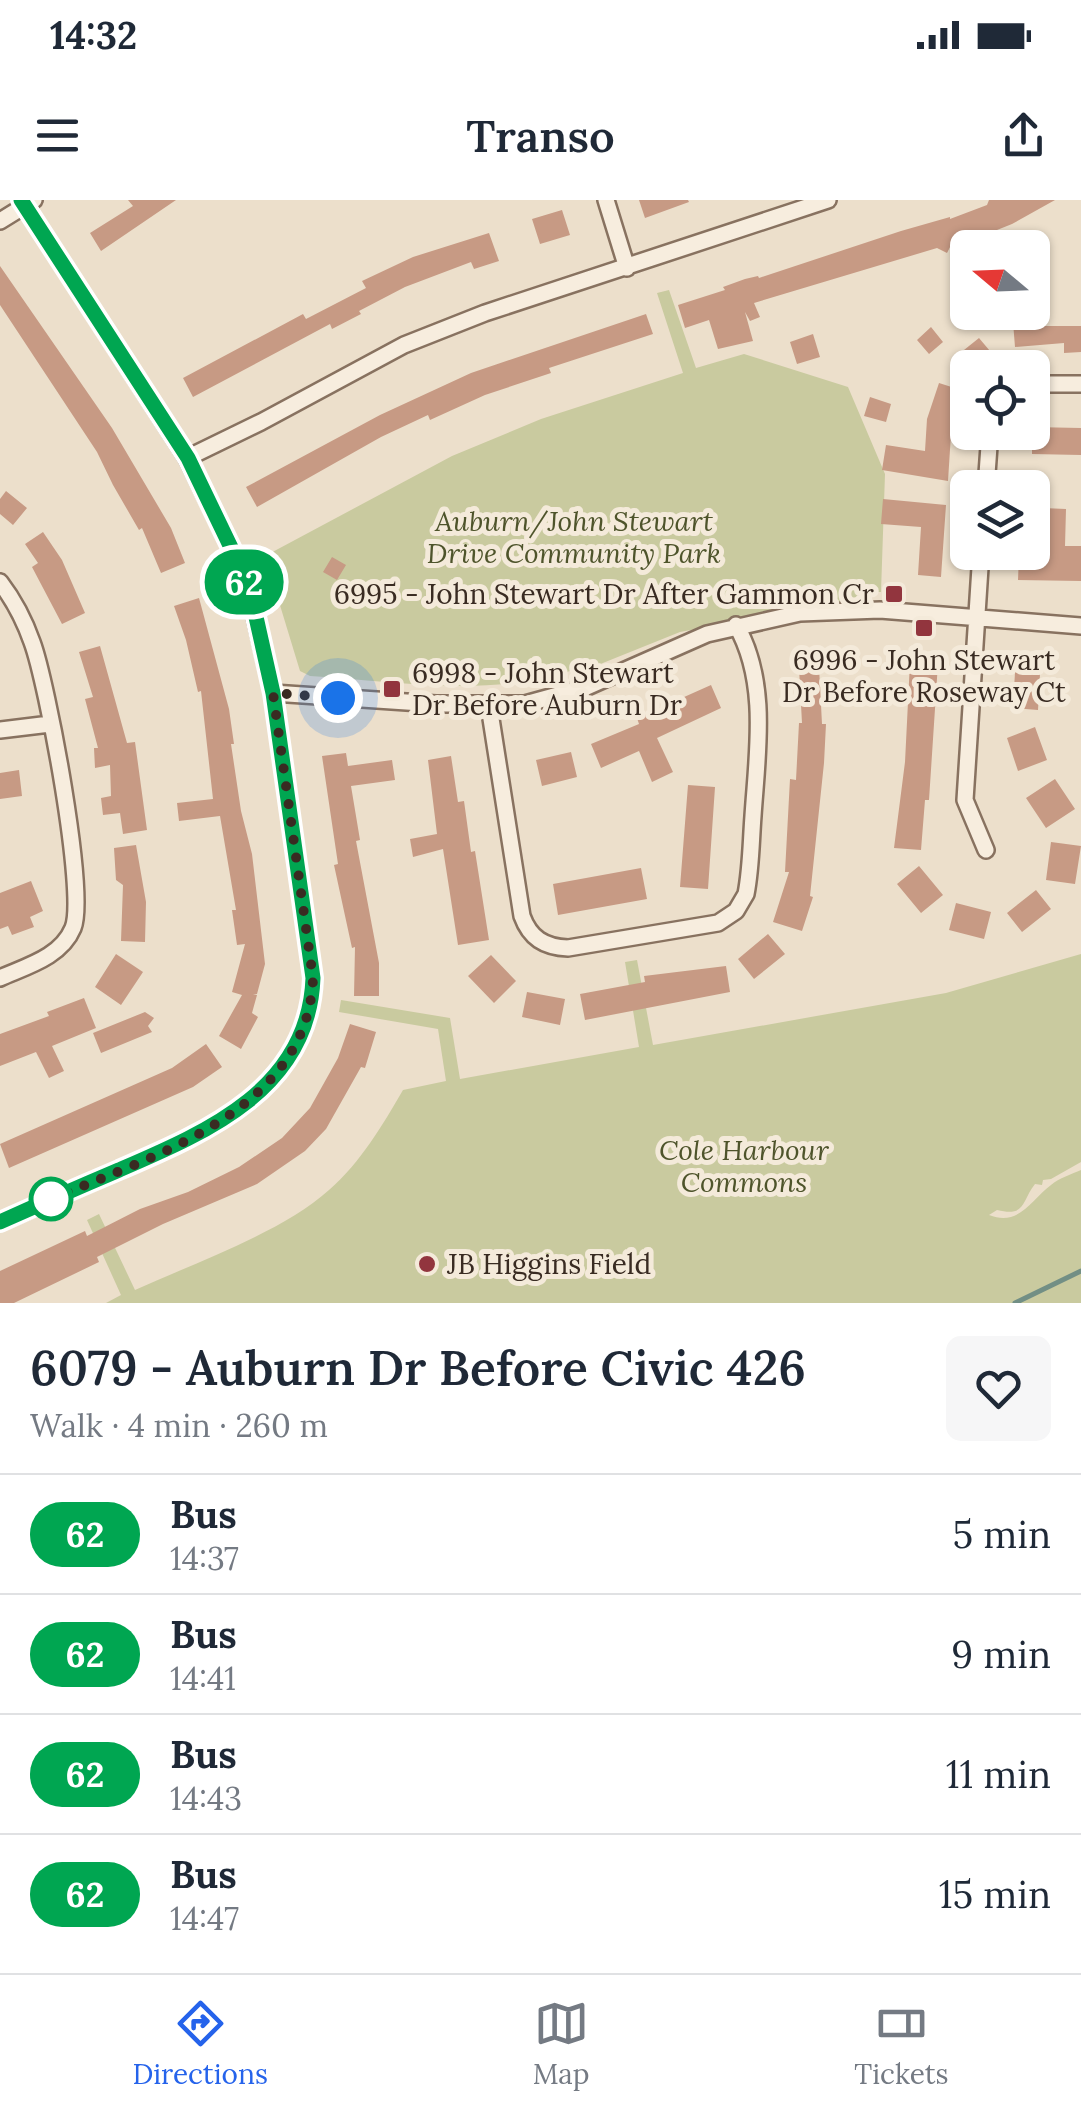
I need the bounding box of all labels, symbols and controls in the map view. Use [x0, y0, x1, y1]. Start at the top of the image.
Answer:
text: 14:32 [50, 11, 137, 59]
text: Transo [466, 107, 615, 164]
icon: menu [30, 108, 85, 163]
icon: share [996, 108, 1051, 163]
north arrow [950, 230, 1050, 330]
map controls [950, 230, 1050, 570]
button: locate [950, 350, 1050, 450]
button: layers [950, 470, 1050, 570]
park label: Auburn/John Stewart Drive Community Park [427, 503, 721, 571]
line badge: 62 [199, 550, 289, 614]
text: 62 [225, 560, 263, 605]
place label: 6995 - John Stewart Dr After Gammon Cr [334, 576, 874, 612]
marker: 6995 - John Stewart Dr After Gammon Cr [883, 583, 905, 605]
marker: 6996 - John Stewart Dr Before Roseway Ct [913, 617, 935, 639]
place label: 6996 - John Stewart Dr Before Roseway Ct [782, 642, 1066, 710]
place label: 6998 - John Stewart Dr Before Auburn Dr [412, 655, 682, 723]
your location [313, 673, 363, 723]
marker: 6998 - John Stewart Dr Before Auburn Dr [381, 678, 403, 700]
park label: Cole Harbour Commons [659, 1132, 829, 1200]
unlabelled marker [30, 1178, 72, 1220]
place label: JB Higgins Field [446, 1246, 651, 1282]
marker: JB Higgins Field [416, 1253, 438, 1275]
button: heart [946, 1336, 1051, 1441]
text: 6079 - Auburn Dr Before Civic 426 [30, 1337, 806, 1398]
text: Walk · 4 min · 260 m [30, 1405, 328, 1446]
text: Bus [170, 1490, 237, 1538]
text: 5 min [953, 1510, 1051, 1558]
text: 62 [66, 1512, 104, 1557]
text: 14:37 [170, 1538, 239, 1579]
text: Bus [170, 1610, 237, 1658]
text: 9 min [951, 1630, 1051, 1678]
text: 62 [66, 1632, 104, 1677]
text: 14:41 [170, 1658, 236, 1699]
text: Bus [170, 1730, 237, 1778]
text: 11 min [946, 1750, 1051, 1798]
text: 62 [66, 1752, 104, 1797]
text: 14:43 [170, 1778, 242, 1819]
text: Bus [170, 1850, 237, 1898]
text: 15 min [939, 1870, 1051, 1918]
text: 62 [66, 1872, 104, 1917]
text: 14:47 [170, 1898, 239, 1939]
tab: Directions [132, 1996, 268, 2092]
tab: Map [533, 1996, 590, 2092]
tab: Tickets [854, 1996, 949, 2092]

